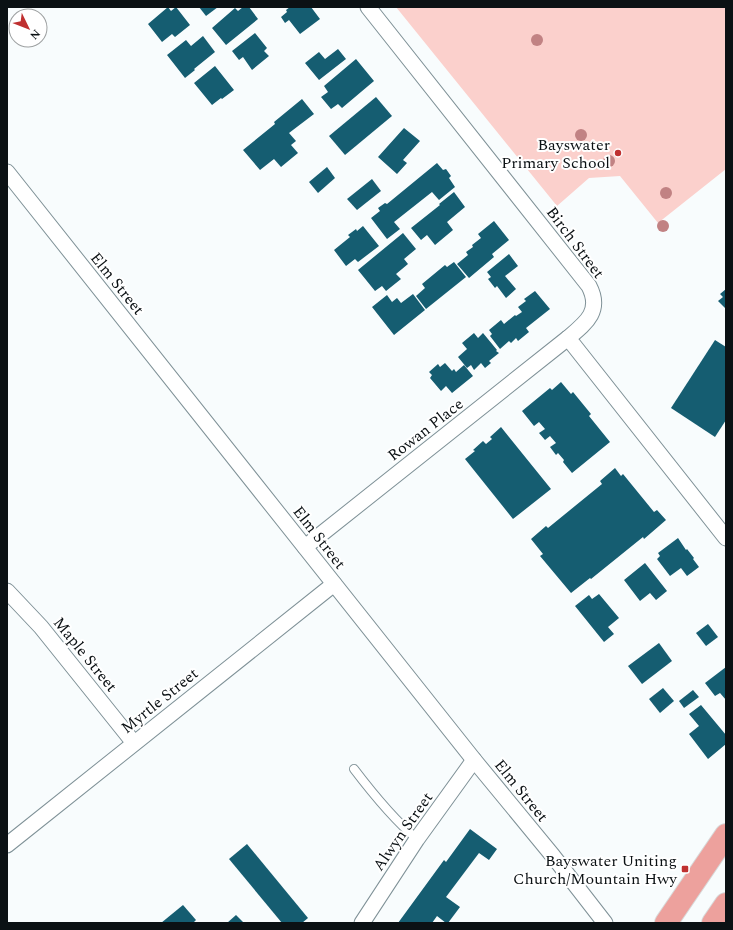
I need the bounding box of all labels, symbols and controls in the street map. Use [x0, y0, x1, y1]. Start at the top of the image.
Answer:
north arrow [8, 8, 48, 48]
text: N [26, 25, 44, 44]
place label: Bayswater Primary School [501, 133, 610, 175]
marker: Bayswater Primary School [613, 148, 623, 158]
street label: Birch Street [540, 201, 611, 284]
street label: Elm Street [84, 247, 150, 321]
street label: Rowan Place [383, 392, 469, 467]
street label: Elm Street [287, 501, 352, 575]
street label: Maple Street [47, 612, 123, 698]
street label: Myrtle Street [116, 662, 204, 740]
street label: Elm Street [488, 754, 554, 828]
street label: Alwyn Street [367, 787, 439, 876]
place label: Bayswater Uniting Church/Mountain Hwy [513, 849, 678, 891]
marker: Bayswater Uniting Church/Mountain Hwy [680, 864, 690, 874]

